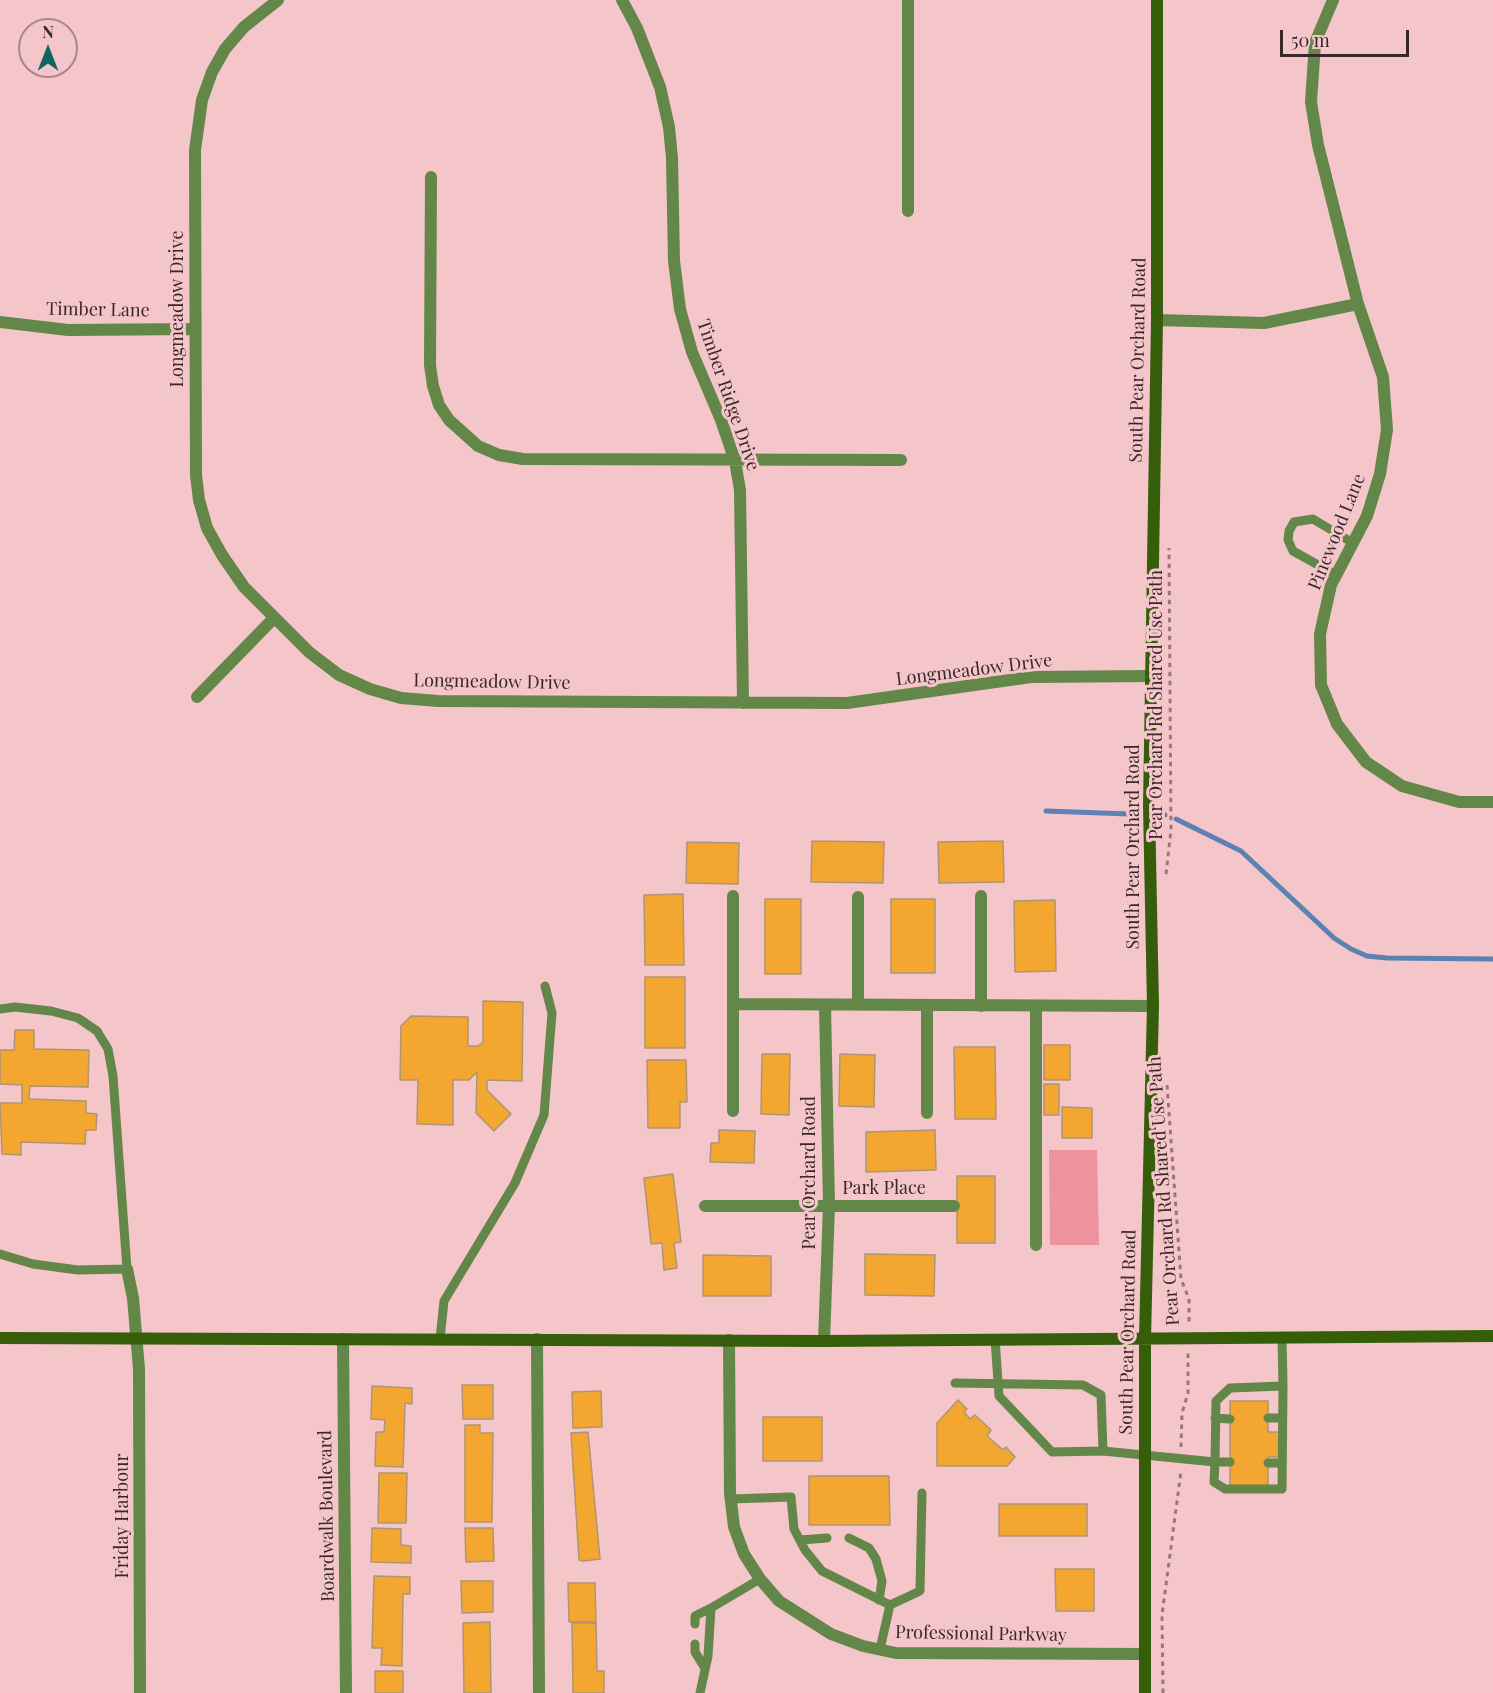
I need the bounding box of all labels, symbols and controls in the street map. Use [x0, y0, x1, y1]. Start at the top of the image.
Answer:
north arrow [18, 18, 78, 78]
scale bar [1283, 18, 1412, 56]
text: N [42, 21, 54, 42]
text: 50 m [1291, 28, 1330, 52]
street label: Longmeadow Drive [166, 230, 188, 388]
street label: South Pear Orchard Road [1125, 257, 1151, 463]
street label: Timber Lane [46, 298, 150, 322]
street label: Timber Ridge Drive [692, 317, 764, 473]
street label: Pinewood Lane [1304, 471, 1370, 593]
street label: Pear Orchard Rd Shared Use Path [1145, 570, 1167, 840]
street label: Longmeadow Drive [895, 650, 1053, 690]
street label: Longmeadow Drive [413, 670, 571, 694]
street label: South Pear Orchard Road [1122, 744, 1144, 950]
street label: Pear Orchard Rd Shared Use Path [1144, 1056, 1184, 1326]
street label: Pear Orchard Road [798, 1096, 820, 1250]
street label: Park Place [842, 1177, 926, 1199]
street label: South Pear Orchard Road [1115, 1229, 1141, 1435]
street label: Boardwalk Boulevard [315, 1430, 339, 1602]
street label: Friday Harbour [111, 1453, 133, 1579]
street label: Professional Parkway [895, 1622, 1067, 1646]

